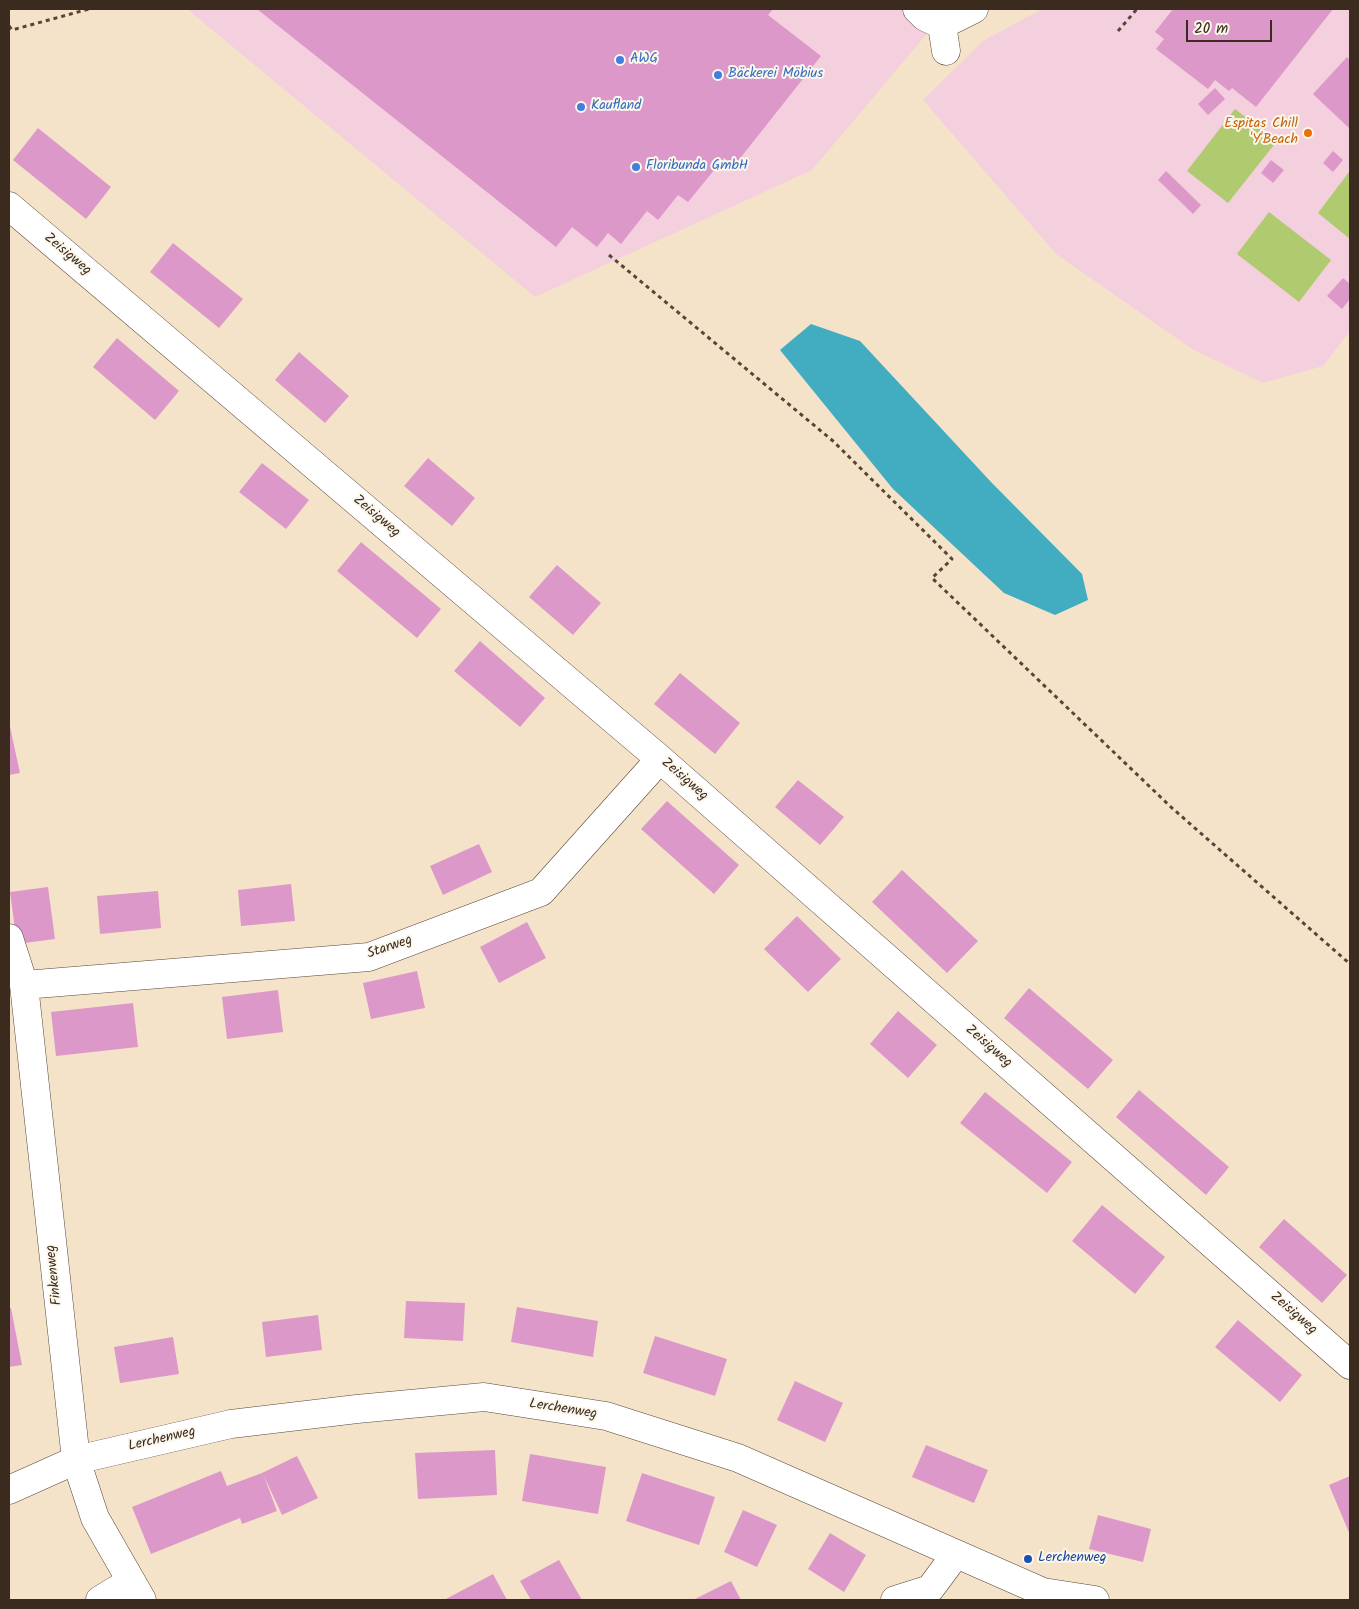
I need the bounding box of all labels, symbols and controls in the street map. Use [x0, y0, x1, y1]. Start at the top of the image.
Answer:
scale bar [1189, 10, 1275, 42]
text: 20 m [1194, 17, 1228, 41]
place label: AWG [630, 52, 658, 68]
marker: AWG [614, 54, 626, 66]
place label: Bäckerei Möbius [728, 67, 823, 83]
marker: Bäckerei Möbius [712, 69, 724, 81]
place label: Kaufland [591, 99, 641, 115]
marker: Kaufland [575, 101, 587, 113]
place label: Espitas Chill 'Y'Beach [1224, 117, 1298, 150]
marker: Espitas Chill 'Y'Beach [1302, 127, 1314, 139]
place label: Floribunda GmbH [646, 159, 748, 175]
marker: Floribunda GmbH [630, 161, 642, 173]
street label: Zeisigweg [40, 230, 94, 280]
street label: Zeisigweg [349, 492, 403, 542]
street label: Zeisigweg [657, 755, 711, 805]
street label: Starweg [365, 933, 415, 963]
street label: Zeisigweg [961, 1022, 1015, 1072]
street label: Finkenweg [43, 1244, 67, 1306]
street label: Zeisigweg [1266, 1289, 1320, 1339]
street label: Lerchenweg [528, 1396, 598, 1424]
street label: Lerchenweg [127, 1424, 197, 1456]
place label: Lerchenweg [1038, 1551, 1106, 1567]
marker: Lerchenweg [1022, 1553, 1034, 1565]

